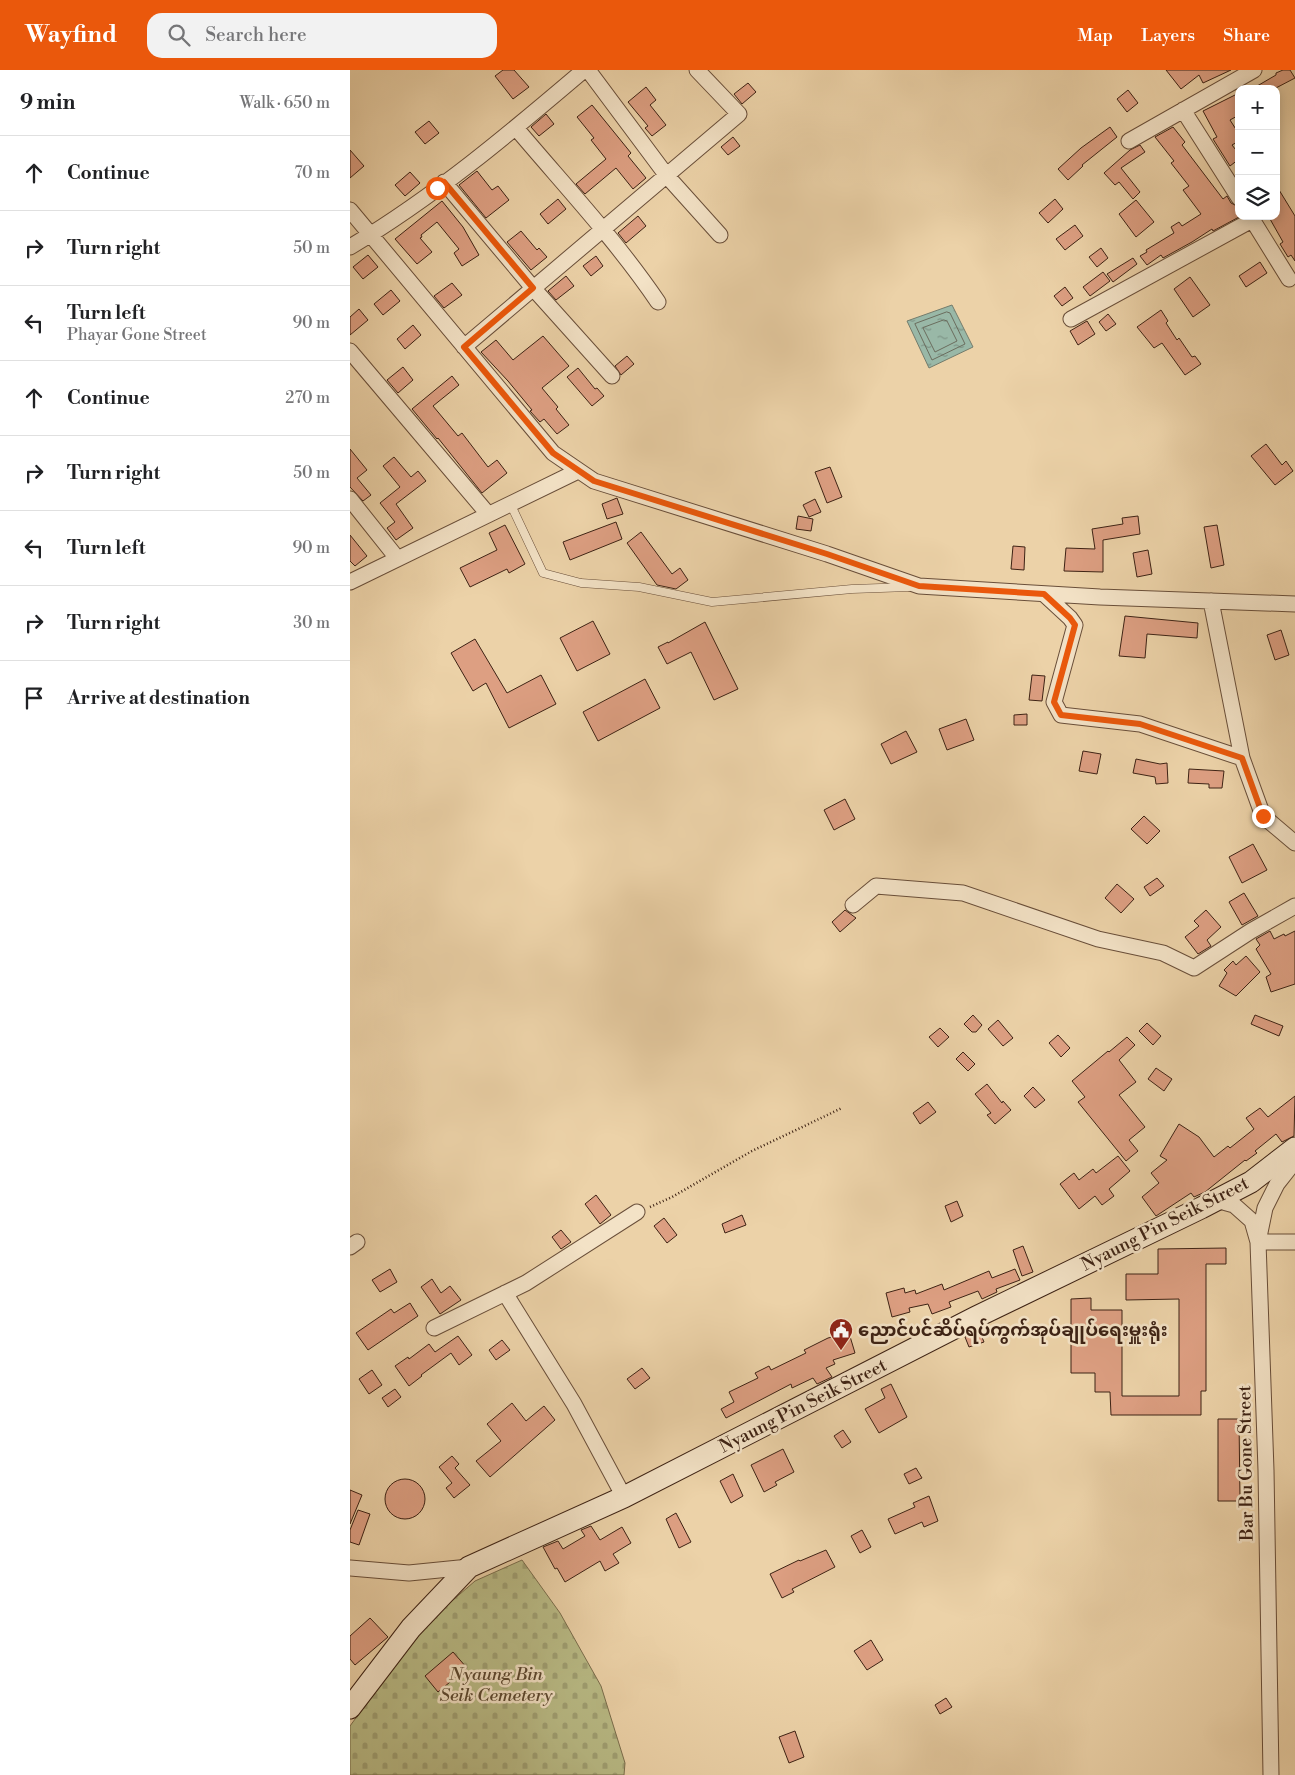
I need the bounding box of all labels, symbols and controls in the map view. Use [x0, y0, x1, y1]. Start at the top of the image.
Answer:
search box [147, 13, 497, 58]
text: Wayfind [25, 20, 117, 50]
icon: search [165, 21, 193, 49]
text: Search here [205, 23, 307, 47]
text: Map [1078, 24, 1113, 47]
text: Layers [1141, 24, 1195, 47]
text: Share [1223, 24, 1270, 47]
map controls [1235, 85, 1280, 220]
button: + [1235, 85, 1280, 130]
text: 9 min [20, 90, 75, 116]
text: Walk · 650 m [240, 93, 330, 113]
button: − [1235, 130, 1280, 175]
icon: ahead [20, 159, 48, 187]
text: Continue [67, 161, 150, 185]
text: 70 m [294, 163, 330, 183]
button: layers [1235, 175, 1280, 220]
route start [426, 177, 449, 200]
icon: right [20, 234, 48, 262]
text: Turn right [67, 236, 160, 260]
text: 50 m [293, 238, 330, 258]
text: Turn left [67, 301, 146, 325]
icon: left [20, 309, 48, 337]
text: 90 m [292, 313, 330, 333]
text: Phayar Gone Street [67, 325, 207, 345]
icon: ahead [20, 384, 48, 412]
text: Continue [67, 386, 150, 410]
text: 270 m [285, 388, 330, 408]
icon: right [20, 459, 48, 487]
text: Turn right [67, 461, 160, 485]
text: 50 m [293, 463, 330, 483]
icon: left [20, 534, 48, 562]
text: Turn left [67, 536, 146, 560]
text: 90 m [292, 538, 330, 558]
icon: right [20, 609, 48, 637]
text: Turn right [67, 611, 160, 635]
text: 30 m [293, 613, 330, 633]
icon: arrive [20, 684, 48, 712]
text: Arrive at destination [67, 686, 250, 710]
route end [1252, 805, 1275, 828]
street label: Nyaung Pin Seik Street [1077, 1171, 1253, 1276]
public building icon: ညောင်ပင်ဆိပ်ရပ်ကွက်အုပ်ချုပ်ရေးမှူးရုံး [828, 1317, 854, 1351]
place label: ညောင်ပင်ဆိပ်ရပ်ကွက်အုပ်ချုပ်ရေးမှူးရုံး [858, 1318, 1168, 1345]
street label: Nyaung Pin Seik Street [715, 1353, 891, 1458]
street label: Bar Bu Gone Street [1233, 1384, 1259, 1542]
park label: Nyaung Bin Seik Cemetery [440, 1663, 553, 1707]

